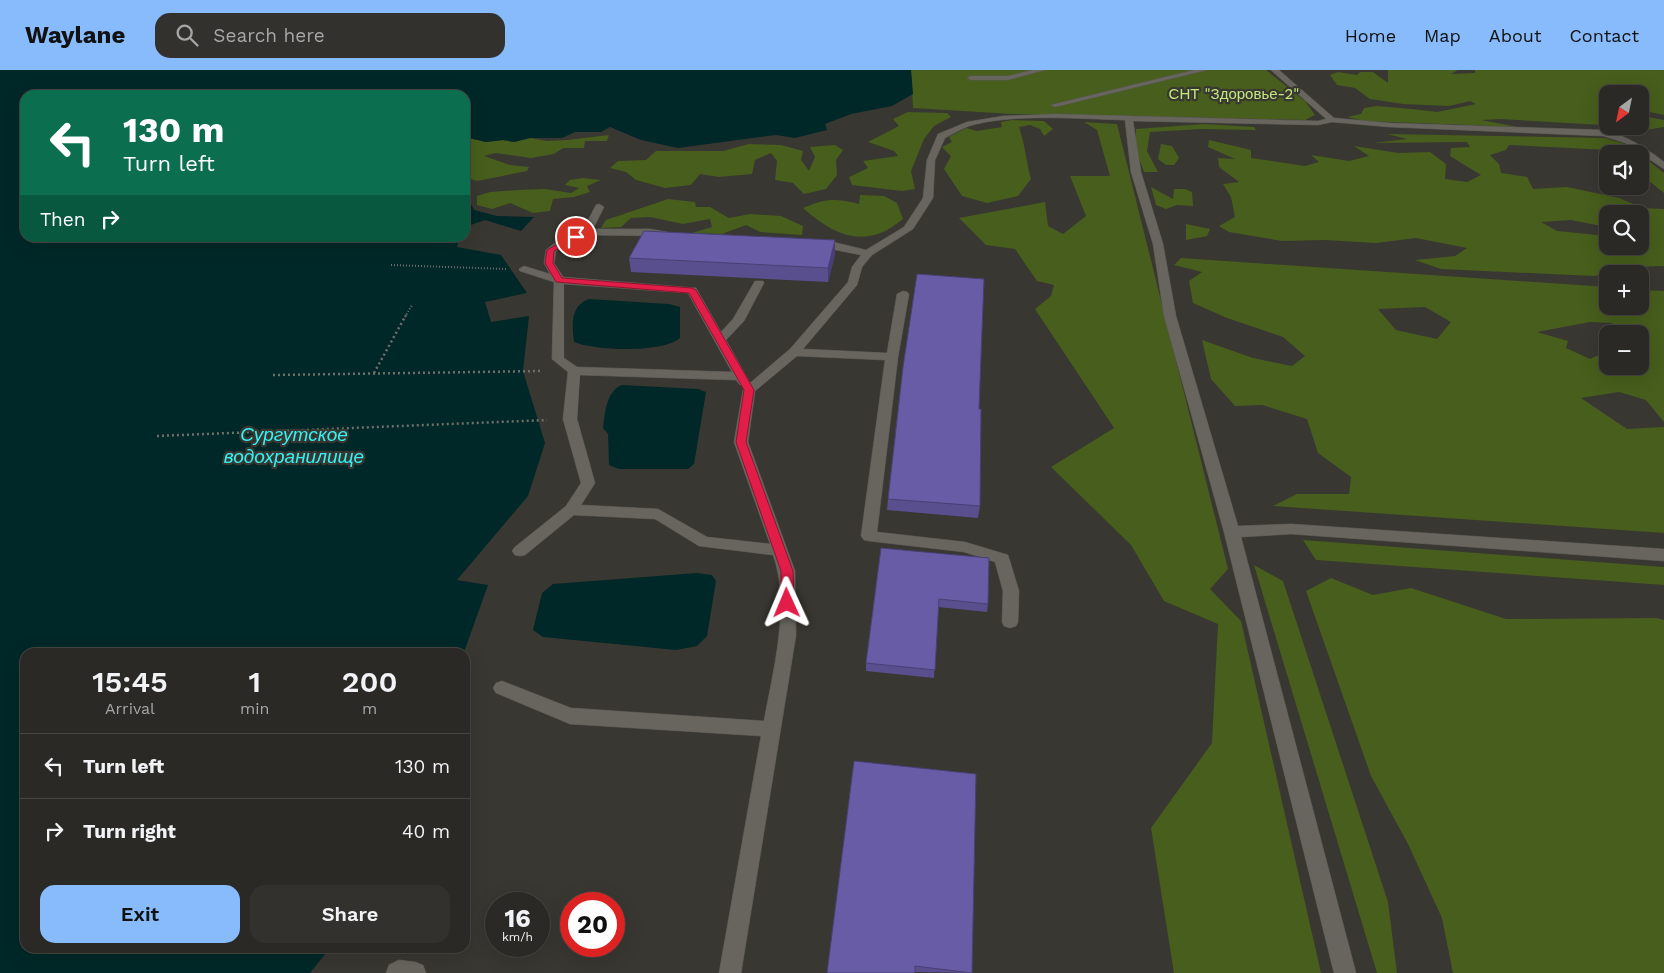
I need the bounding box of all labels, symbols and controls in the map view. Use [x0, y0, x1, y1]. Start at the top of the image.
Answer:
search box [155, 13, 505, 58]
text: Waylane [25, 21, 125, 49]
icon: search [173, 21, 201, 49]
text: Search here [213, 24, 325, 47]
text: Home [1345, 25, 1396, 46]
text: Map [1424, 25, 1461, 46]
text: About [1489, 25, 1541, 46]
text: Contact [1569, 25, 1639, 46]
park label: СНТ "Здоровье-2" [1169, 85, 1299, 103]
north arrow [1599, 85, 1649, 135]
map controls [1599, 85, 1649, 375]
text: 130 m [123, 109, 224, 151]
icon: left [40, 110, 105, 175]
button: sound [1599, 145, 1649, 195]
text: Turn left [123, 151, 215, 176]
icon: right [96, 205, 124, 233]
button: search [1599, 205, 1649, 255]
text: Then [40, 208, 86, 231]
pin [555, 216, 597, 258]
icon: arrive [562, 223, 590, 251]
button: + [1599, 265, 1649, 315]
button: − [1599, 325, 1649, 375]
water label: Сургутское водохранилище [224, 423, 364, 468]
position arrow [760, 576, 812, 628]
text: 15:45 [92, 664, 168, 699]
text: 1 [248, 664, 261, 699]
text: 200 [342, 664, 398, 699]
text: Arrival [105, 699, 155, 718]
text: min [240, 699, 269, 718]
text: m [362, 699, 377, 718]
icon: left [40, 752, 68, 780]
text: Turn left [83, 755, 164, 778]
text: 130 m [395, 755, 450, 778]
icon: right [40, 817, 68, 845]
text: Turn right [83, 820, 176, 843]
text: 40 m [402, 820, 450, 843]
button: Exit [40, 885, 240, 943]
button: Share [250, 885, 450, 943]
speed limit sign: 20 [560, 892, 625, 957]
text: 16 [504, 904, 531, 933]
text: km/h [502, 930, 533, 944]

